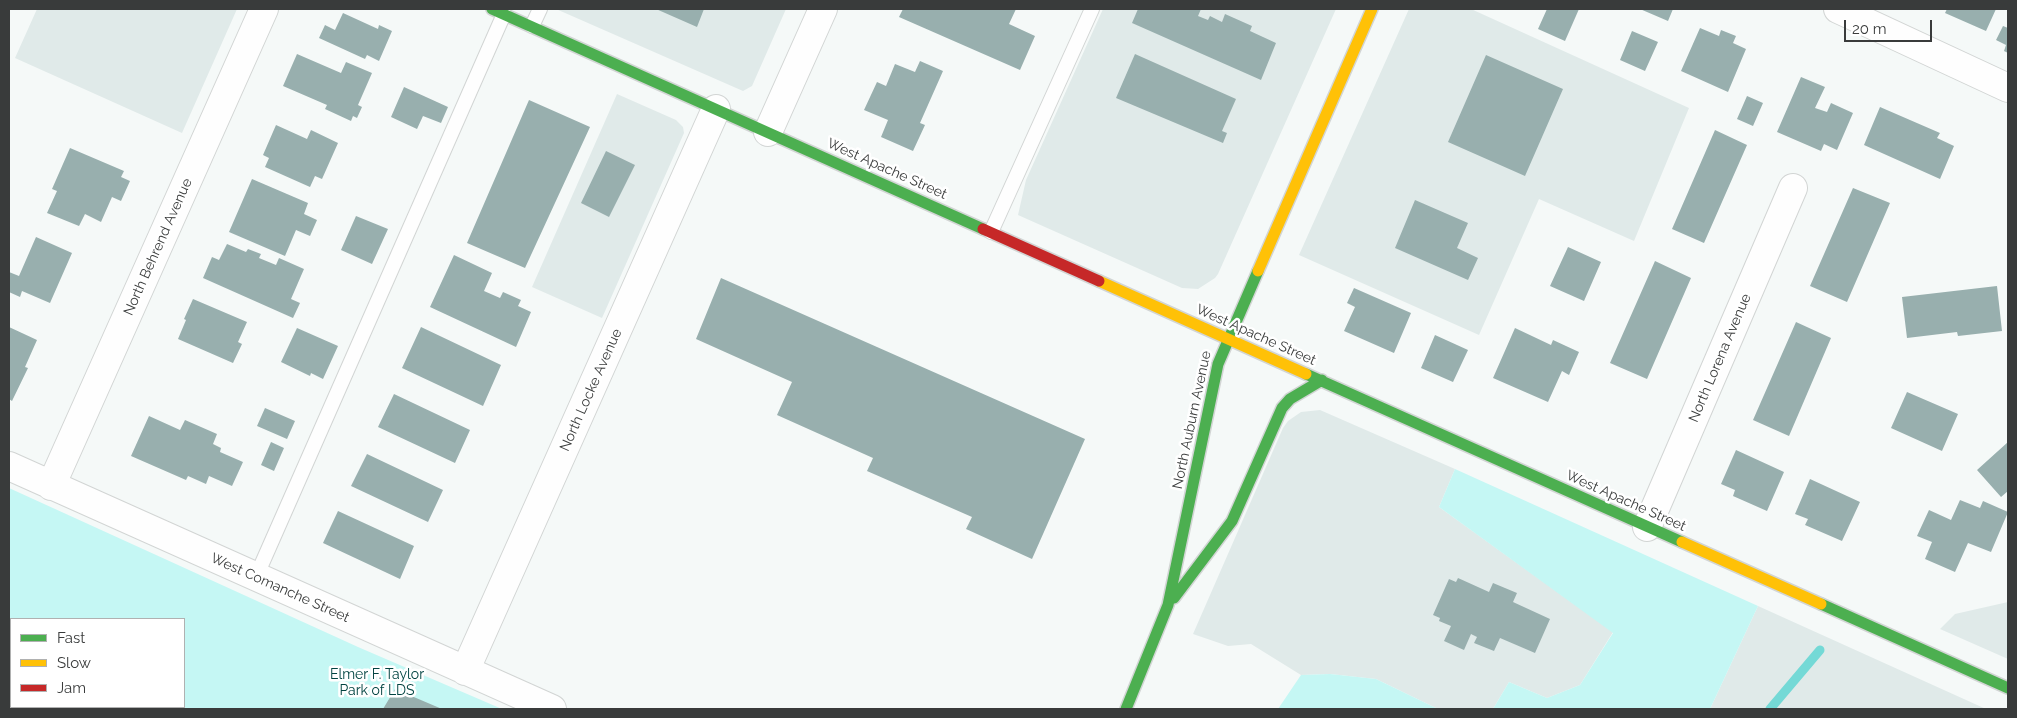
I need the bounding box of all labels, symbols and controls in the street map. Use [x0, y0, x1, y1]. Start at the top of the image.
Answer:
scale bar [1847, 10, 1934, 42]
text: 20 m [1852, 20, 1887, 38]
street label: West Apache Street [825, 135, 949, 203]
street label: North Behrend Avenue [120, 176, 196, 318]
street label: North Lorena Avenue [1685, 291, 1755, 425]
street label: West Apache Street [1194, 301, 1318, 369]
street label: North Locke Avenue [556, 326, 626, 454]
street label: North Auburn Avenue [1169, 349, 1215, 491]
street label: West Apache Street [1564, 467, 1688, 535]
street label: West Comanche Street [208, 550, 352, 626]
legend [10, 618, 185, 708]
text: Fast [57, 629, 85, 647]
text: Slow [57, 654, 91, 672]
park label: Elmer F. Taylor Park of LDS [330, 667, 424, 700]
text: Jam [57, 679, 86, 697]

